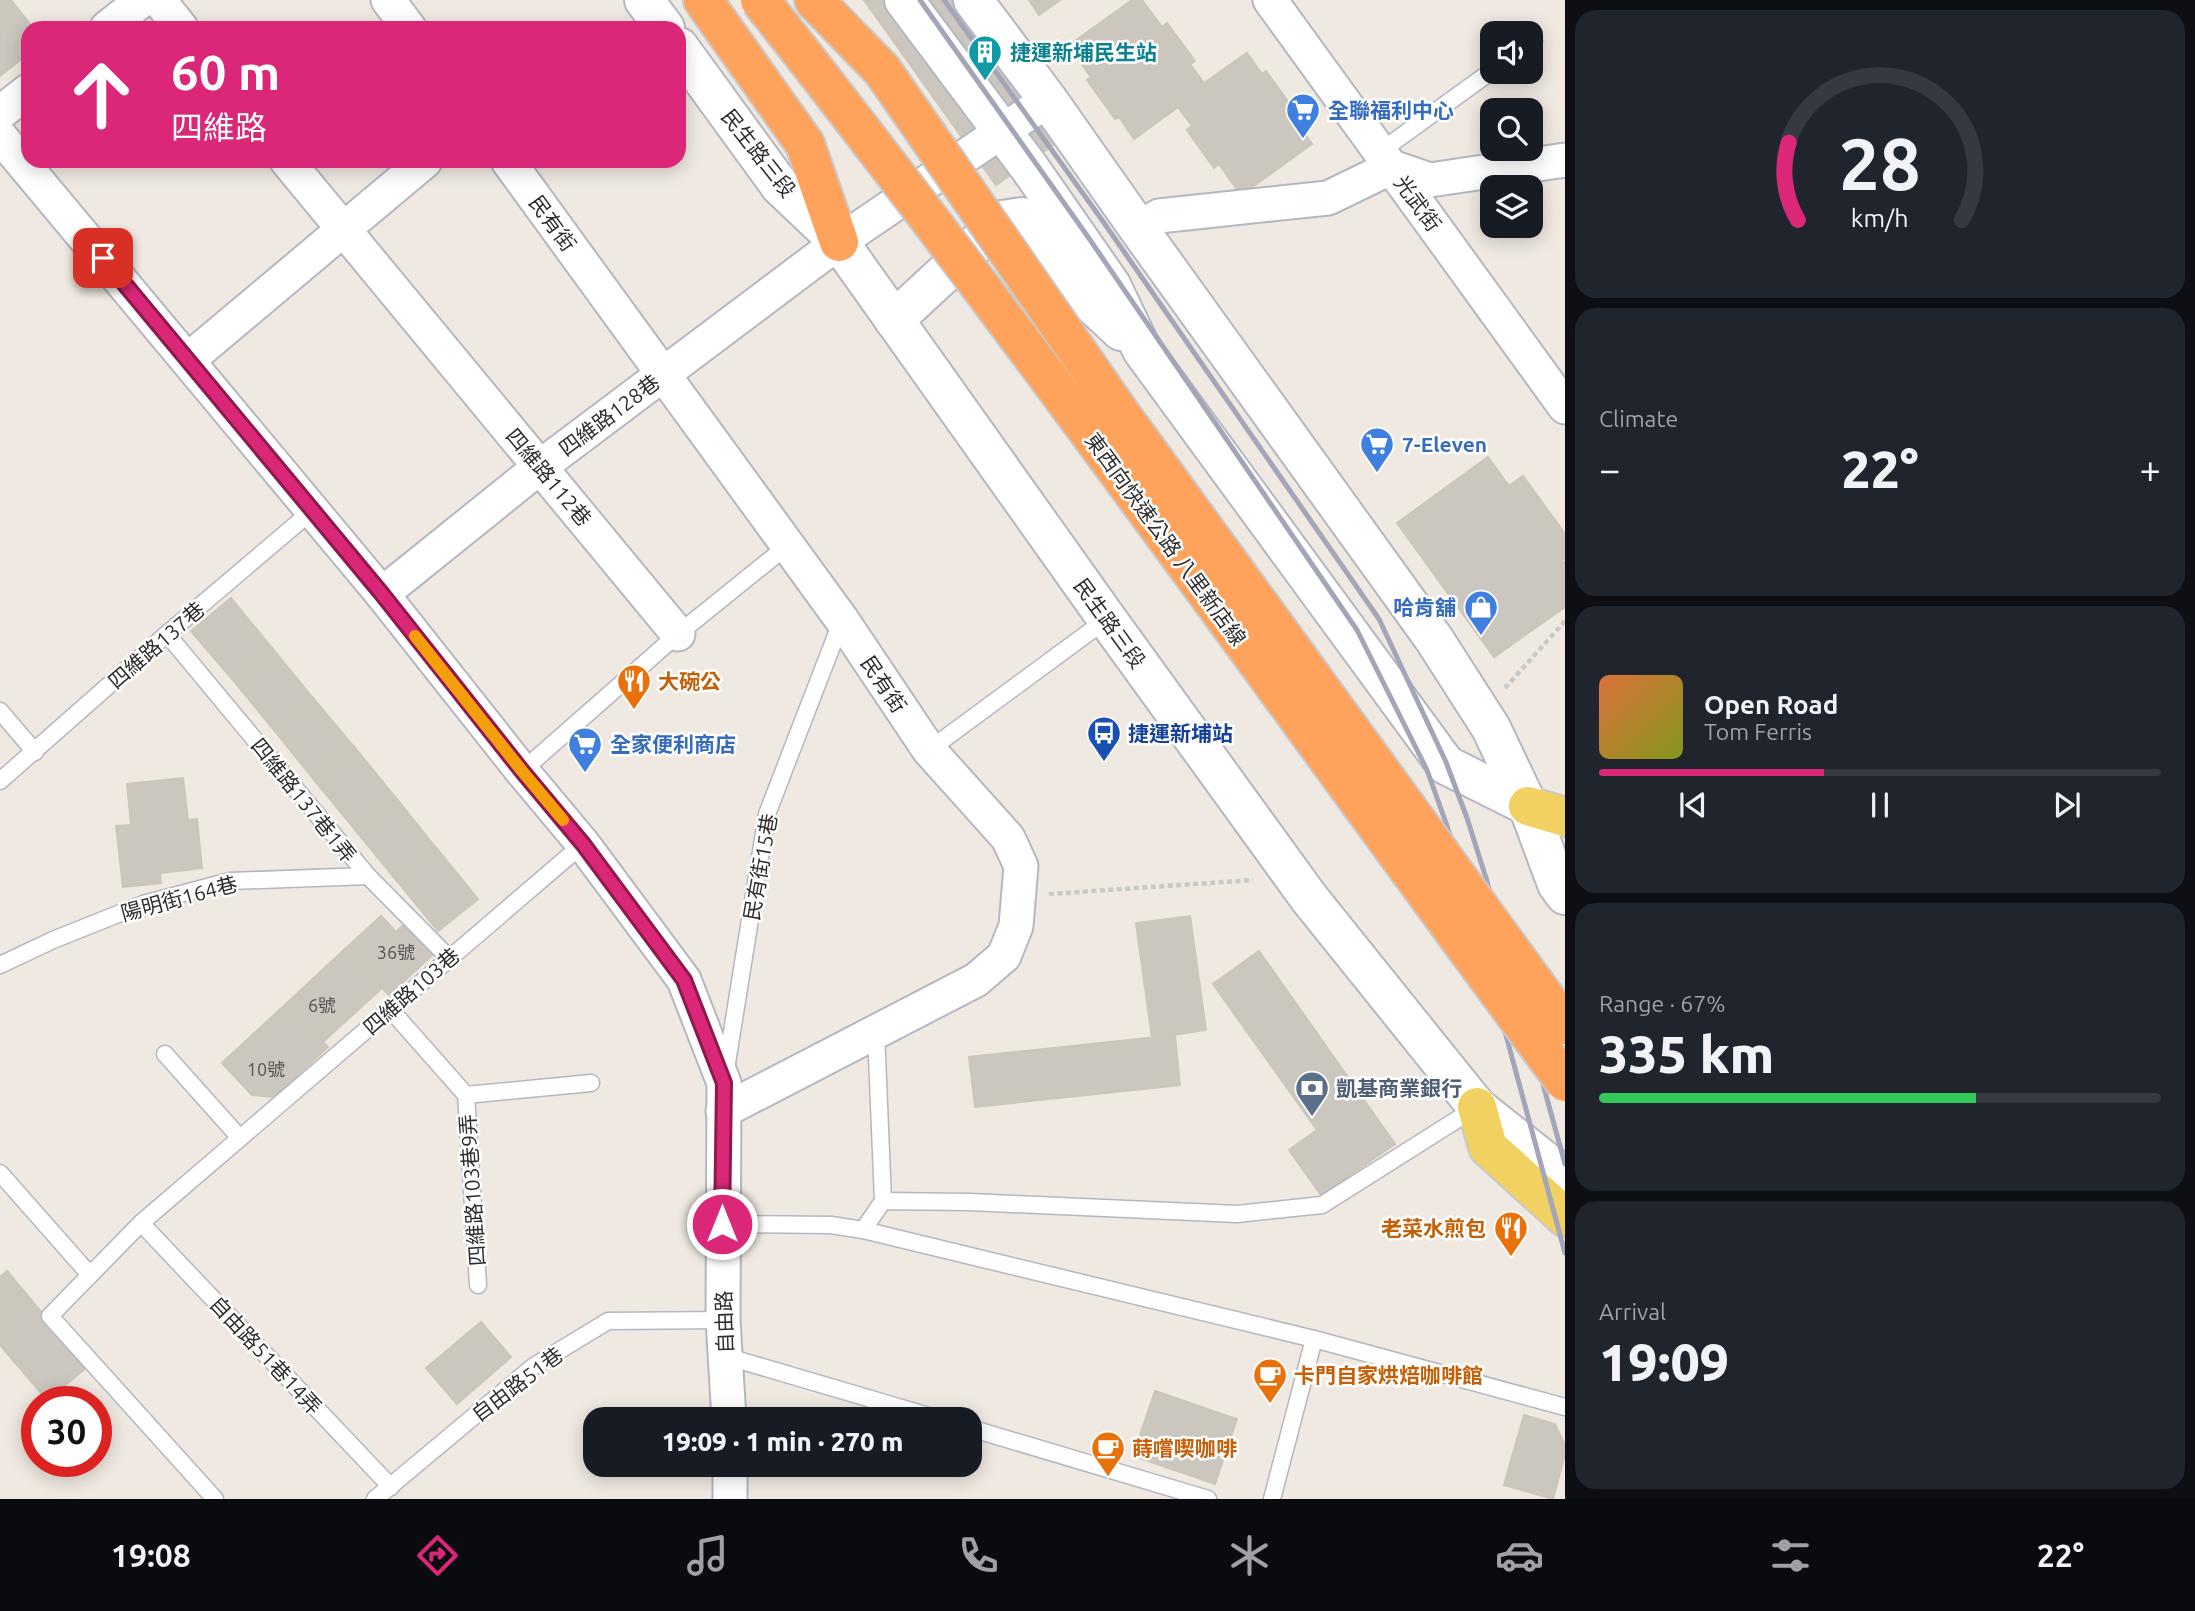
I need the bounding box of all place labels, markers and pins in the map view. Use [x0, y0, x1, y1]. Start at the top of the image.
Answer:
building icon: 捷運新埔民生站 [966, 33, 1004, 82]
place label: 捷運新埔民生站 [1010, 40, 1157, 64]
supermarket icon: 全聯福利中心 [1284, 91, 1322, 140]
place label: 全聯福利中心 [1328, 98, 1454, 122]
pin [73, 228, 133, 288]
supermarket icon: 7-Eleven [1358, 425, 1396, 474]
place label: 7-Eleven [1402, 432, 1487, 456]
shop icon: 哈肯舖 [1462, 588, 1500, 637]
place label: 哈肯舖 [1393, 595, 1456, 619]
restaurant icon: 大碗公 [615, 662, 653, 711]
place label: 大碗公 [658, 669, 721, 693]
bus stop icon: 捷運新埔站 [1085, 714, 1123, 763]
place label: 捷運新埔站 [1128, 721, 1233, 745]
supermarket icon: 全家便利商店 [566, 725, 604, 774]
place label: 全家便利商店 [610, 732, 736, 756]
bank icon: 凱基商業銀行 [1293, 1069, 1331, 1118]
place label: 凱基商業銀行 [1336, 1076, 1462, 1100]
restaurant icon: 老菜水煎包 [1492, 1209, 1530, 1258]
place label: 老菜水煎包 [1381, 1216, 1486, 1240]
cafe icon: 卡門自家烘焙咖啡館 [1251, 1356, 1289, 1405]
place label: 卡門自家烘焙咖啡館 [1294, 1363, 1483, 1387]
cafe icon: 蒔嚐喫咖啡 [1089, 1429, 1127, 1478]
place label: 蒔嚐喫咖啡 [1132, 1436, 1237, 1460]

